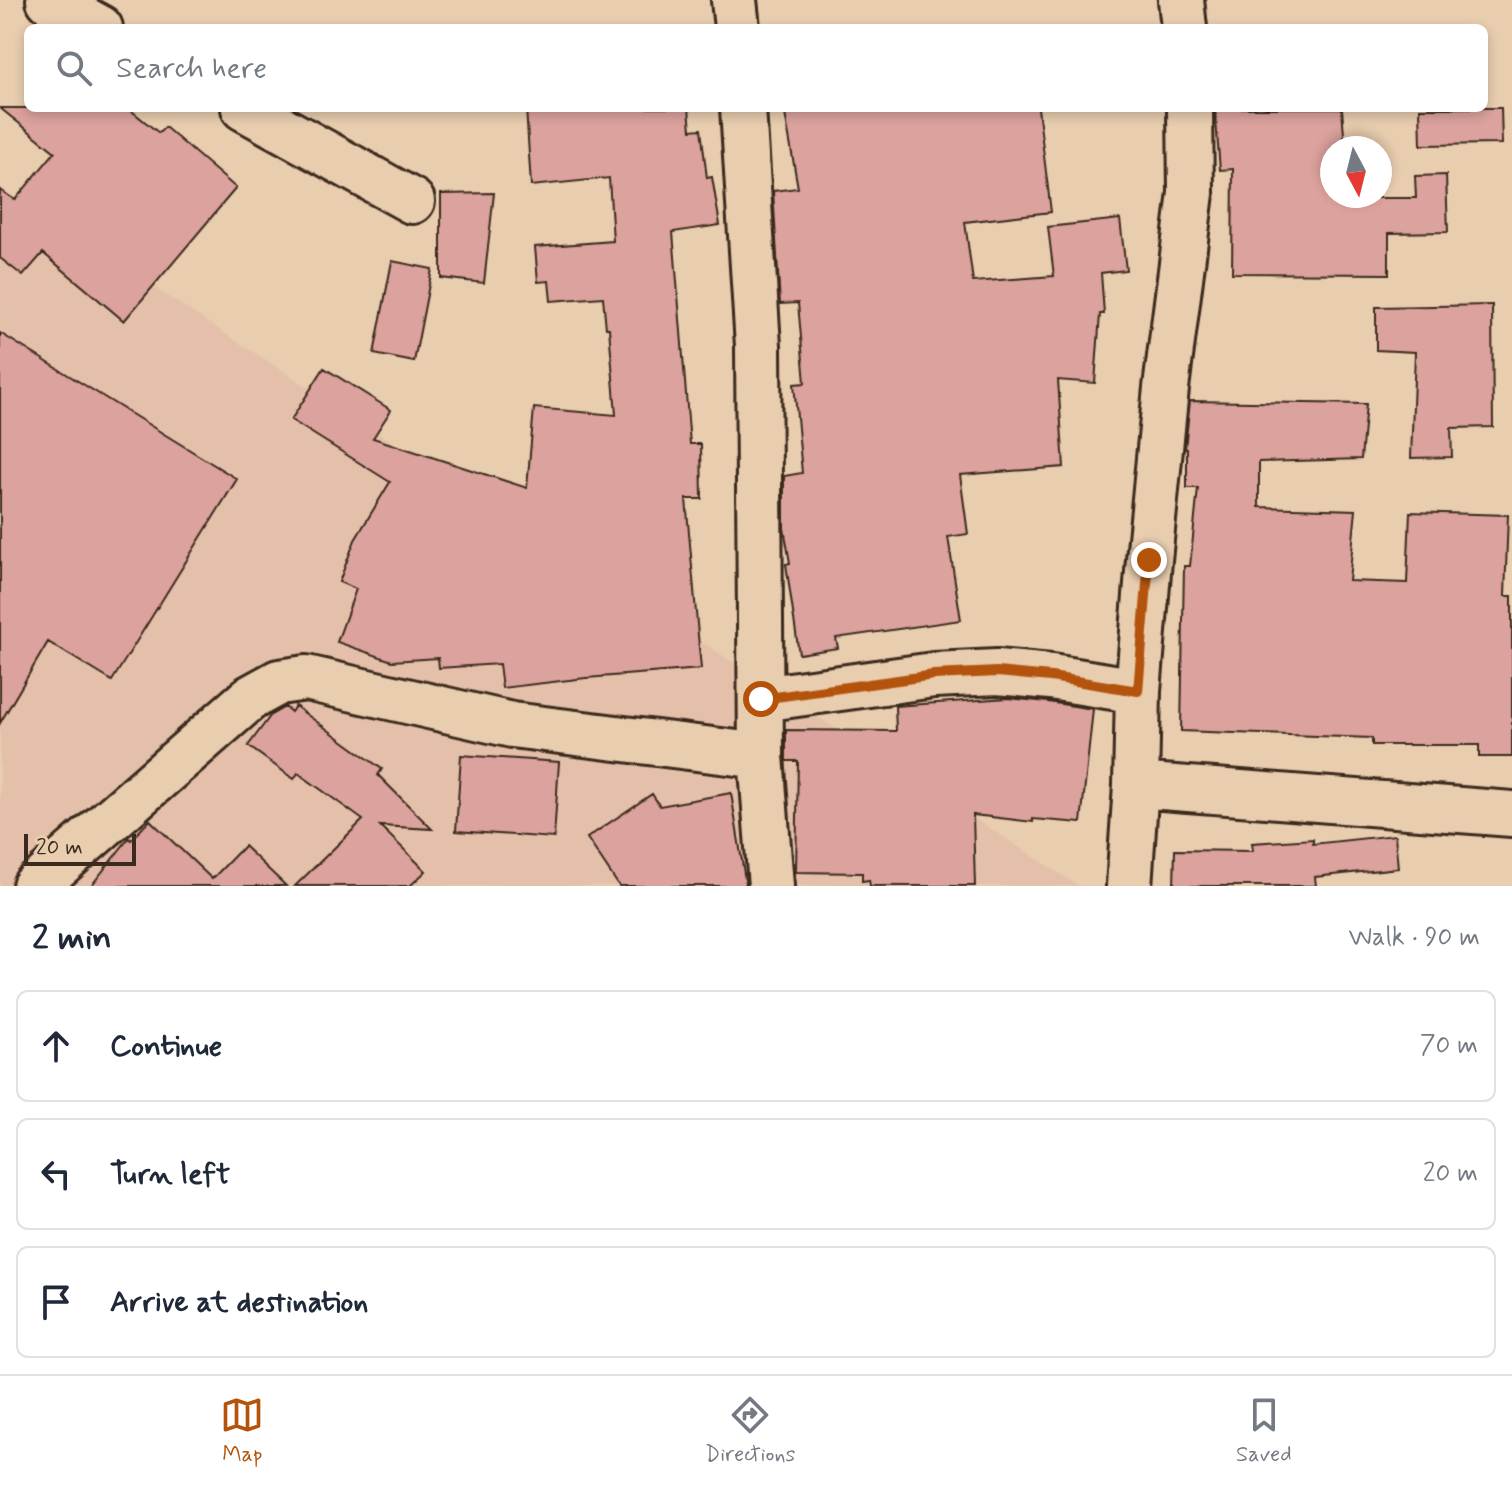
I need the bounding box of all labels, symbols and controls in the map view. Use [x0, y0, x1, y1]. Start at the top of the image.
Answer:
search box [24, 24, 1488, 112]
icon: search [52, 46, 96, 90]
text: Search here [116, 49, 267, 88]
north arrow [1320, 136, 1392, 208]
route end [1131, 542, 1167, 578]
route start [743, 681, 779, 717]
scale bar [24, 830, 136, 866]
text: 20 m [36, 834, 83, 862]
text: 2 min [32, 916, 112, 961]
text: Walk · 90 m [1348, 921, 1480, 955]
icon: ahead [34, 1024, 78, 1068]
text: Continue [110, 1027, 222, 1066]
text: 70 m [1420, 1029, 1478, 1063]
icon: left [34, 1152, 78, 1196]
text: Turn left [110, 1155, 230, 1194]
text: 20 m [1423, 1157, 1478, 1191]
icon: arrive [34, 1280, 78, 1324]
text: Arrive at destination [110, 1283, 368, 1322]
tab: Map [220, 1393, 264, 1469]
tab: Directions [705, 1393, 795, 1469]
tab: Saved [1236, 1393, 1292, 1469]

